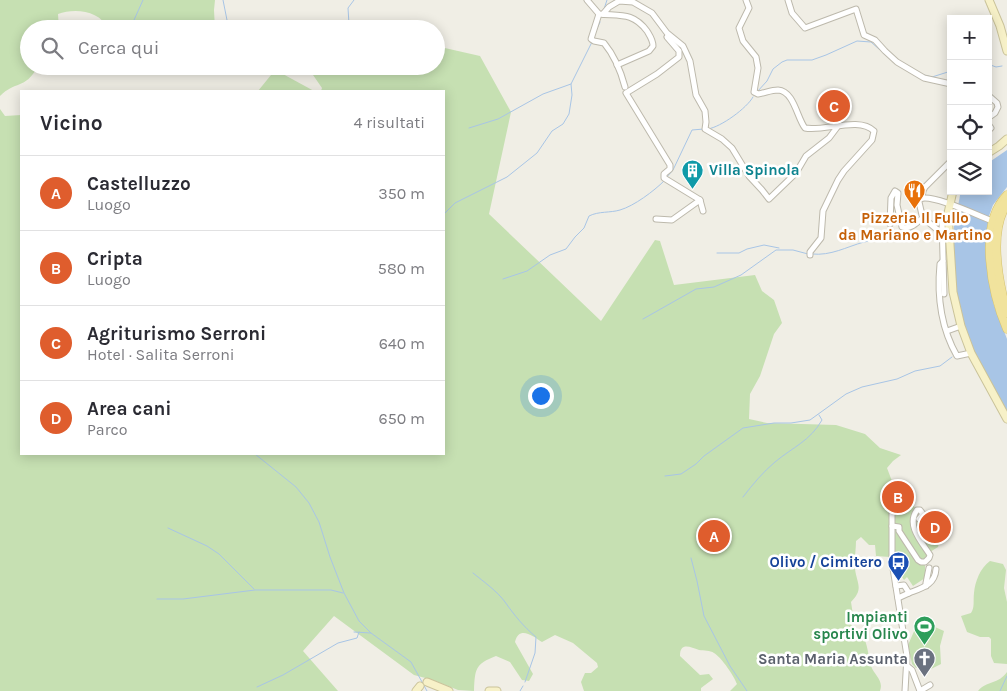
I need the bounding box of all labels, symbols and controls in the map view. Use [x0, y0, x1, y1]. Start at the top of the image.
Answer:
map controls [947, 15, 992, 195]
button: + [947, 15, 992, 60]
search box [20, 20, 445, 75]
icon: search [38, 34, 66, 62]
text: Cerca qui [78, 37, 159, 59]
button: − [947, 60, 992, 105]
pin: C [818, 87, 850, 125]
button: locate [947, 105, 992, 150]
text: Vicino [40, 111, 103, 135]
text: 4 risultati [354, 113, 425, 132]
button: layers [947, 150, 992, 195]
building icon: Villa Spinola [681, 158, 705, 189]
place label: Villa Spinola [709, 161, 799, 179]
text: Castelluzzo [87, 173, 191, 195]
restaurant icon: Pizzeria Il Fullo da Mariano e Martino [903, 178, 927, 209]
text: A [51, 184, 61, 203]
text: 350 m [378, 184, 425, 203]
text: Luogo [87, 195, 131, 214]
place label: Pizzeria Il Fullo da Mariano e Martino [838, 209, 992, 244]
text: Cripta [87, 248, 143, 270]
text: B [51, 259, 61, 278]
text: 580 m [378, 259, 425, 278]
text: Luogo [87, 270, 131, 289]
text: Agriturismo Serroni [87, 323, 266, 345]
text: C [51, 334, 61, 353]
text: 640 m [379, 334, 425, 353]
text: Hotel · Salita Serroni [87, 345, 235, 364]
your location [528, 383, 554, 409]
text: Area cani [87, 398, 172, 420]
text: D [51, 409, 61, 428]
text: 650 m [379, 409, 425, 428]
text: Parco [87, 420, 127, 439]
pin: B [882, 478, 914, 516]
pin: D [919, 508, 951, 546]
pin: A [698, 517, 730, 555]
bus stop icon: Olivo / Cimitero [886, 550, 910, 581]
place label: Olivo / Cimitero [770, 553, 882, 571]
place label: Impianti sportivi Olivo [813, 608, 908, 643]
sports icon: Impianti sportivi Olivo [912, 614, 936, 645]
church icon: Santa Maria Assunta [912, 647, 936, 678]
place label: Santa Maria Assunta [758, 650, 908, 668]

